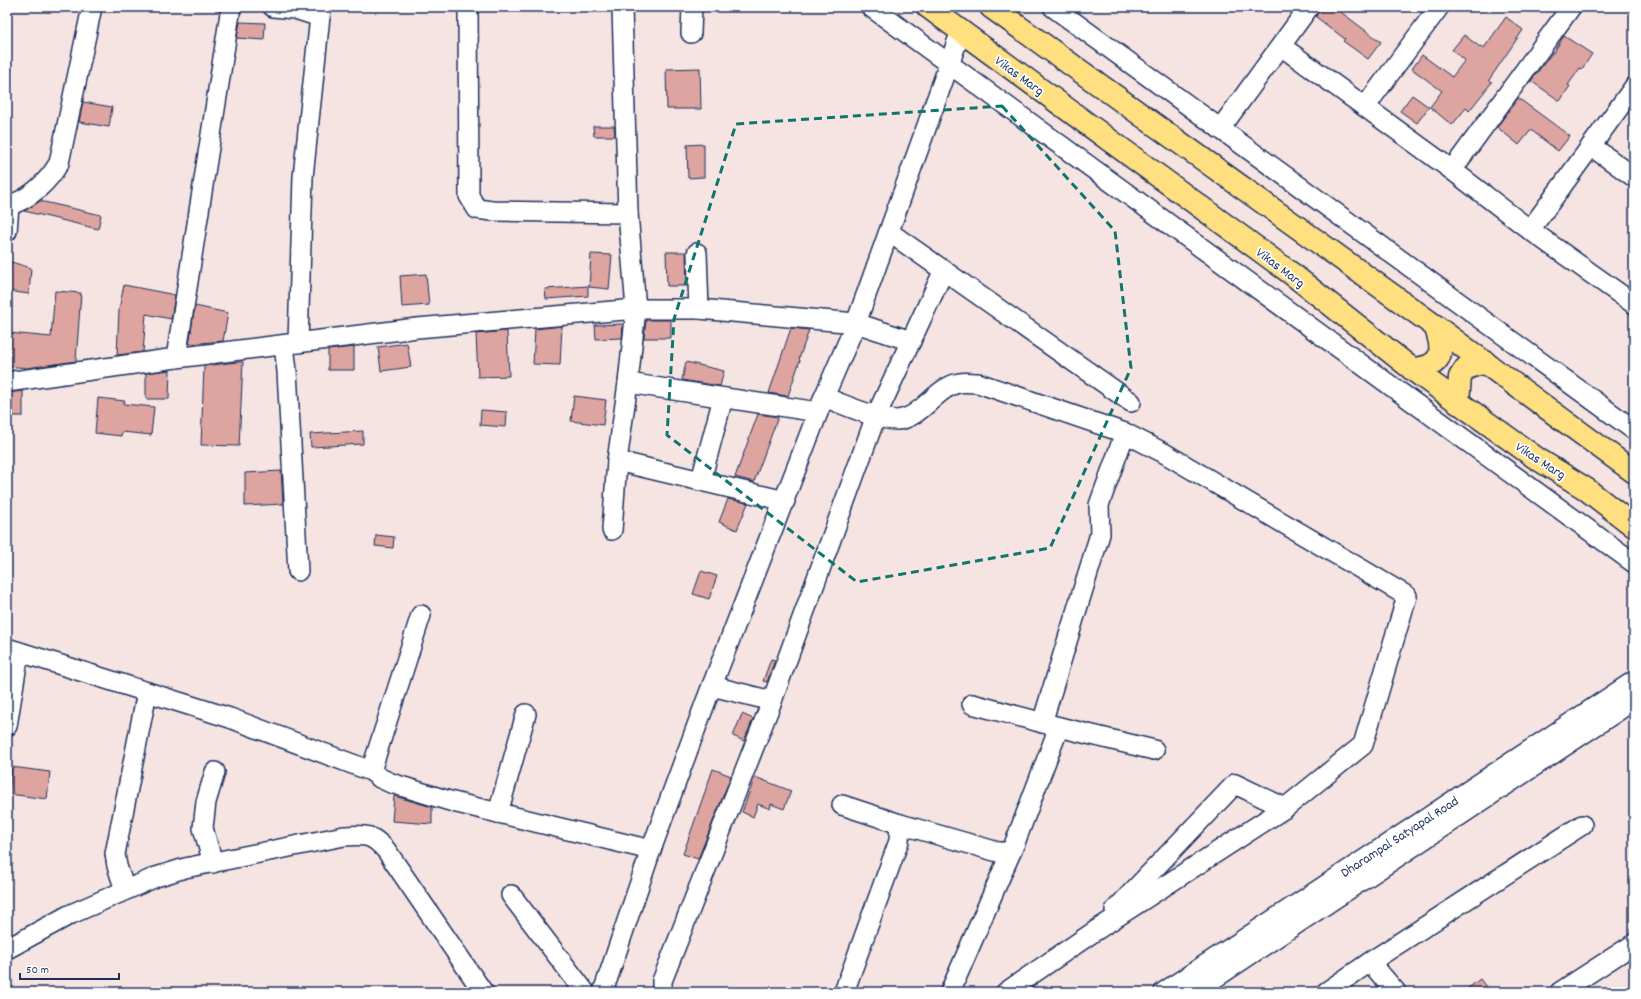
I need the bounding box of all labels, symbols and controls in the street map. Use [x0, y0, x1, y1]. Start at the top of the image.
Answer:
street label: Vikas Marg [990, 52, 1048, 101]
street label: Vikas Marg [1251, 244, 1309, 294]
street label: Vikas Marg [1511, 438, 1569, 486]
street label: Dharampal Satyapal Road [1337, 792, 1463, 883]
scale bar [20, 955, 119, 981]
text: 50 m [26, 962, 49, 979]

